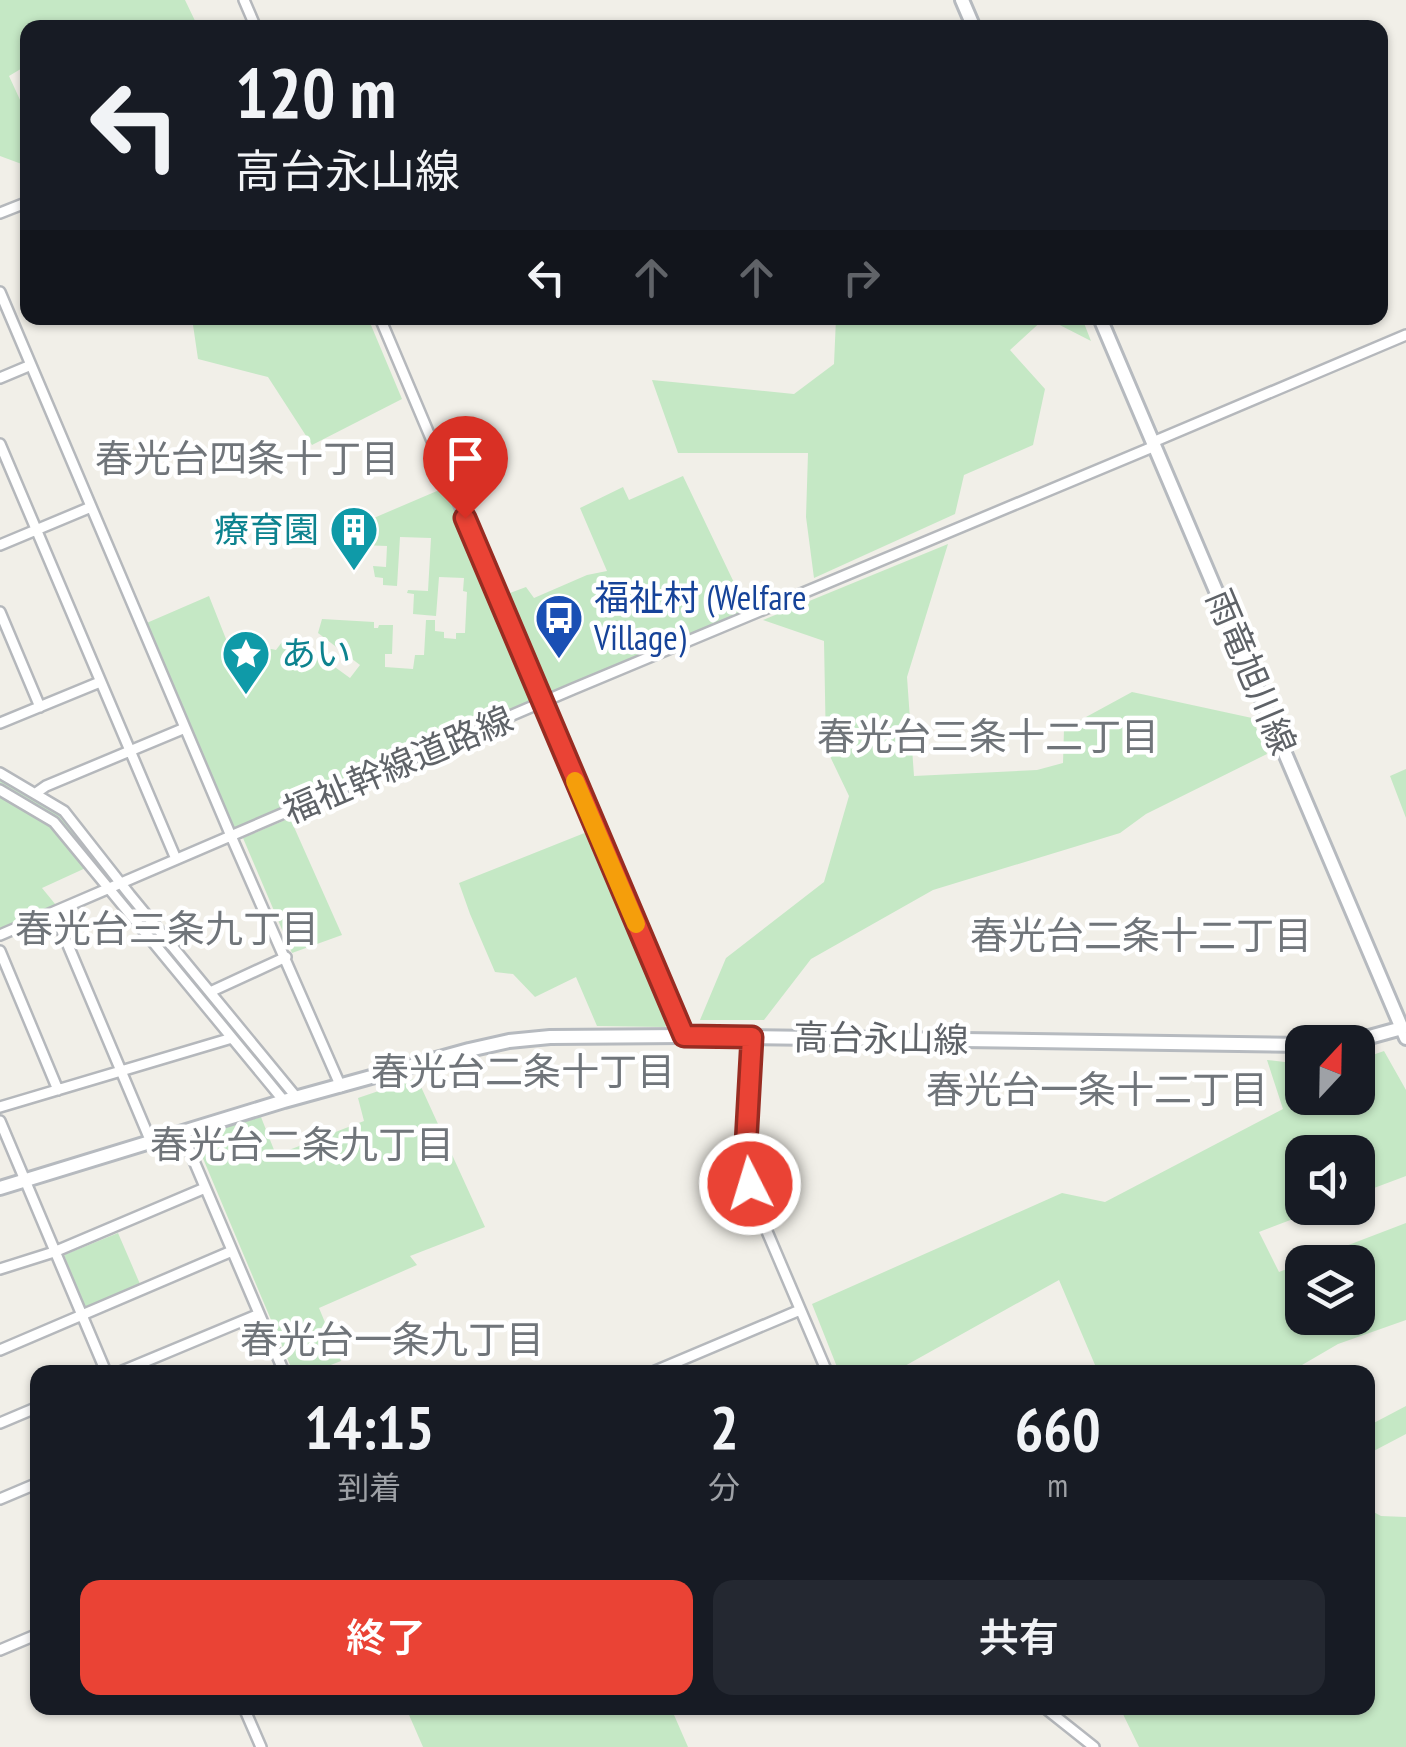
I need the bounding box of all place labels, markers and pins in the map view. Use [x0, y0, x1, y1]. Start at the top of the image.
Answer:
pin [423, 416, 508, 519]
building icon: 療育園 [328, 504, 380, 572]
place label: 療育園 [214, 506, 319, 552]
place label: 福祉村 (Welfare Village) [593, 574, 807, 660]
bus stop icon: 福祉村 (Welfare Village) [533, 592, 585, 660]
place icon: あい [220, 628, 272, 696]
place label: あい [281, 630, 351, 676]

